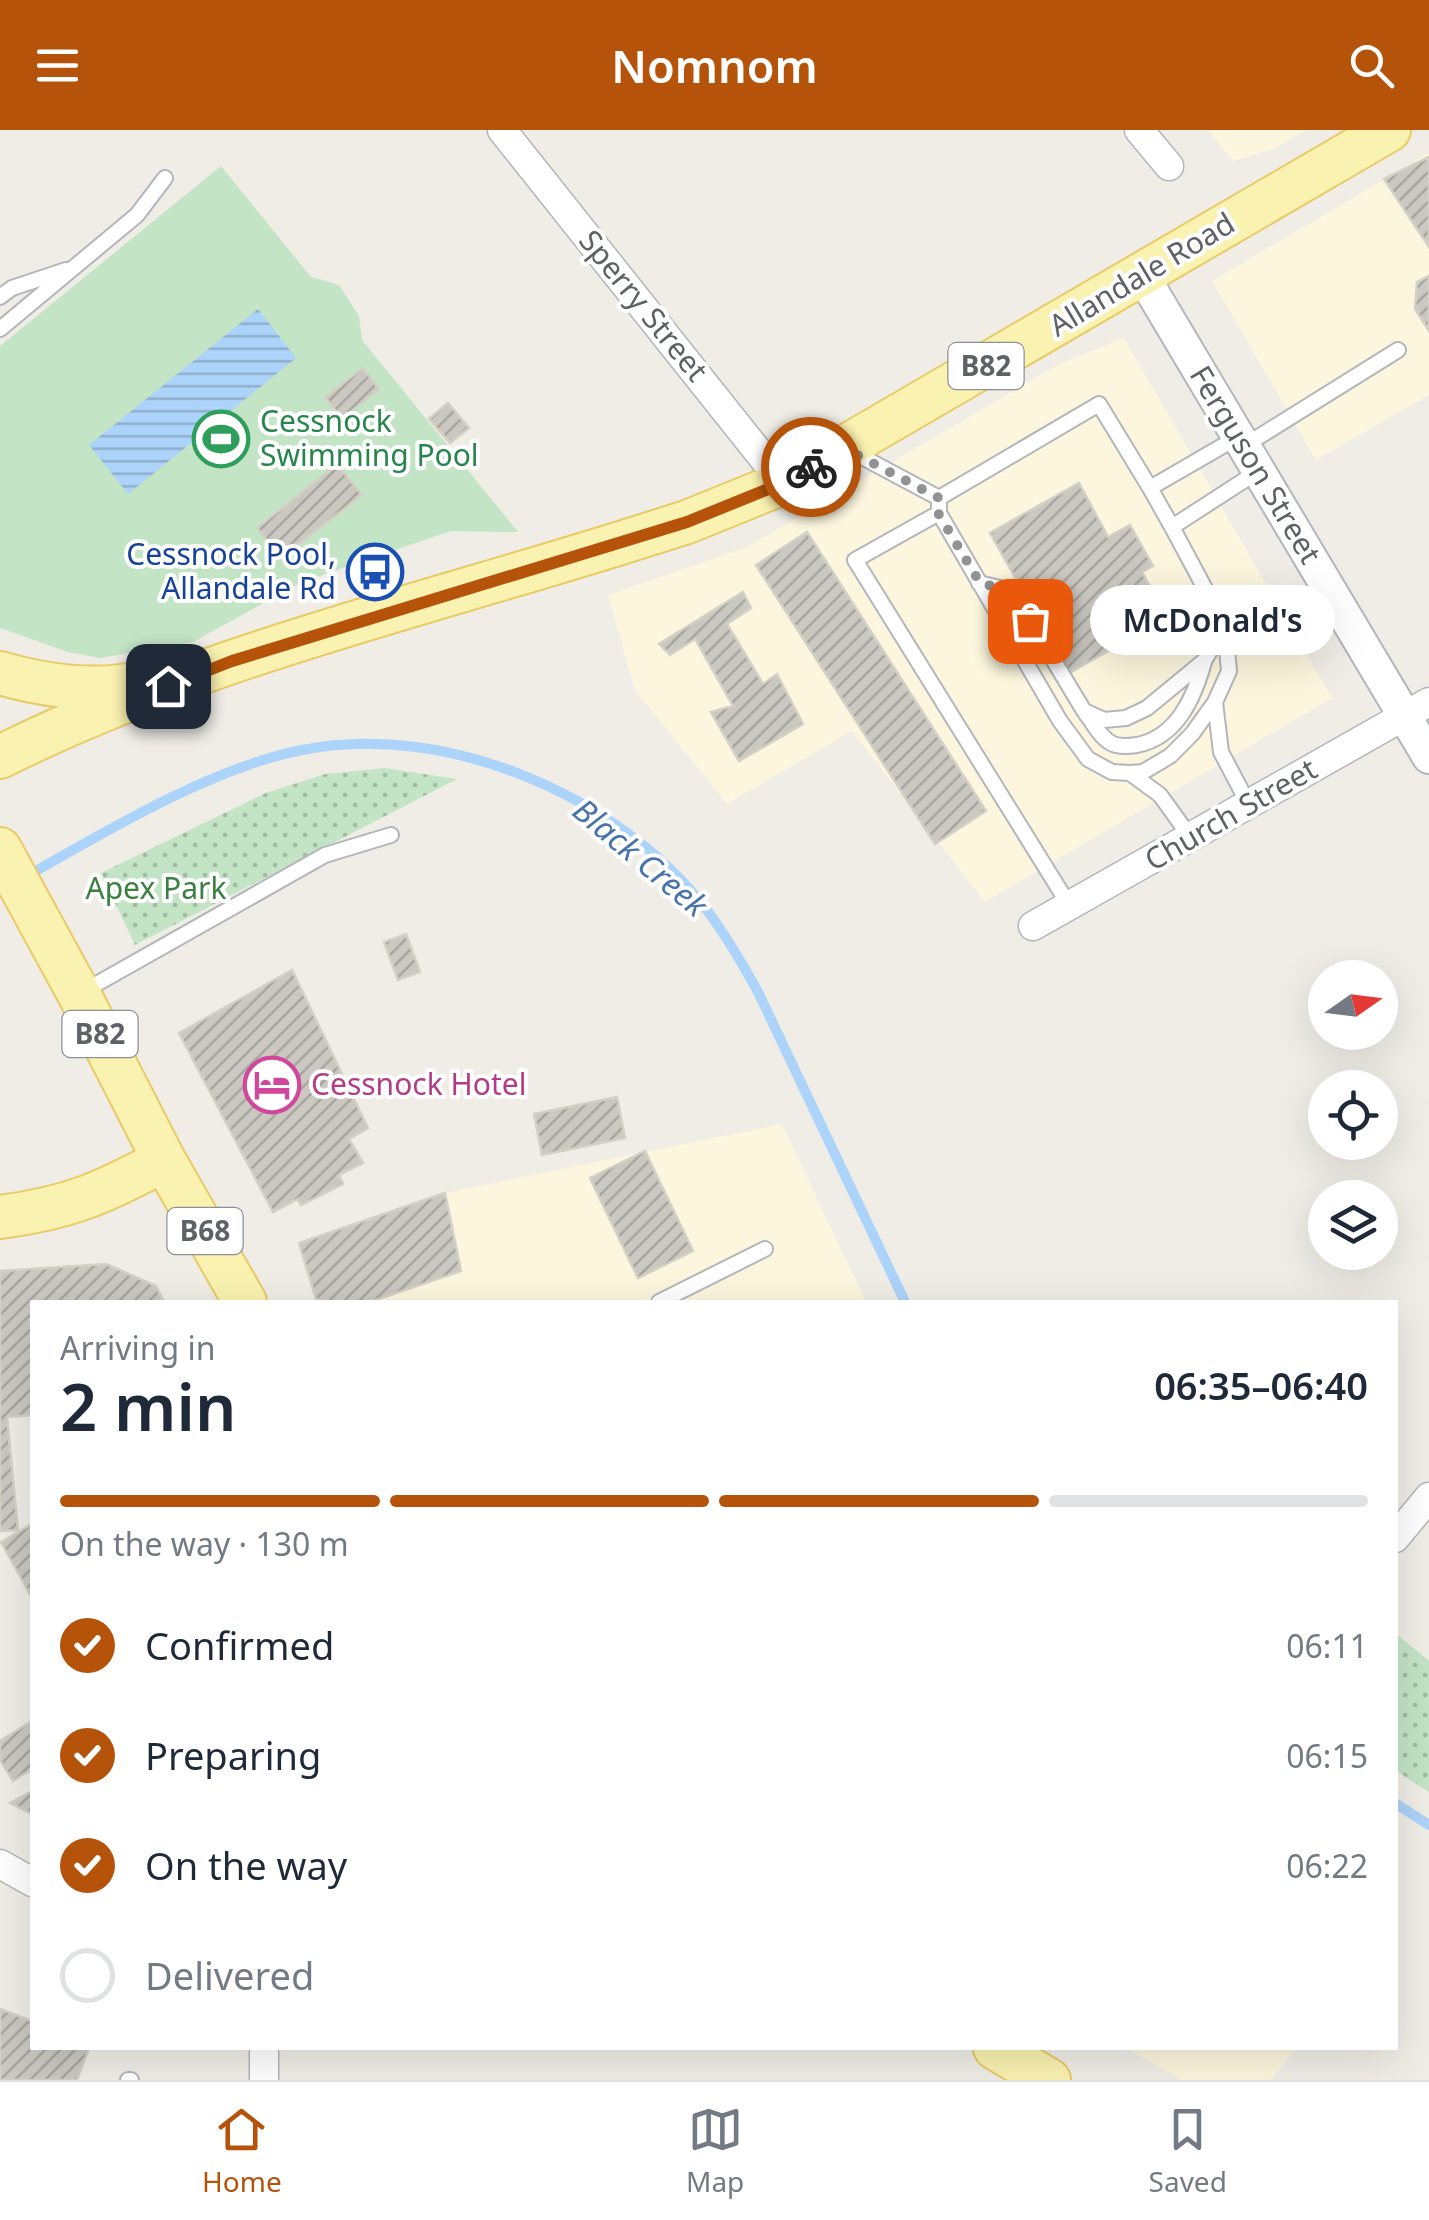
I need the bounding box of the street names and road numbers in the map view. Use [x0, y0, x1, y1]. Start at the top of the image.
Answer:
street label: Allandale Road [1041, 202, 1242, 345]
street label: Sperry Street [570, 221, 718, 389]
road number: B82 [948, 343, 1024, 389]
street label: Ferguson Street [1181, 358, 1332, 571]
street label: Church Street [1137, 748, 1324, 880]
road number: B82 [62, 1011, 138, 1057]
road number: B68 [168, 1208, 242, 1254]

